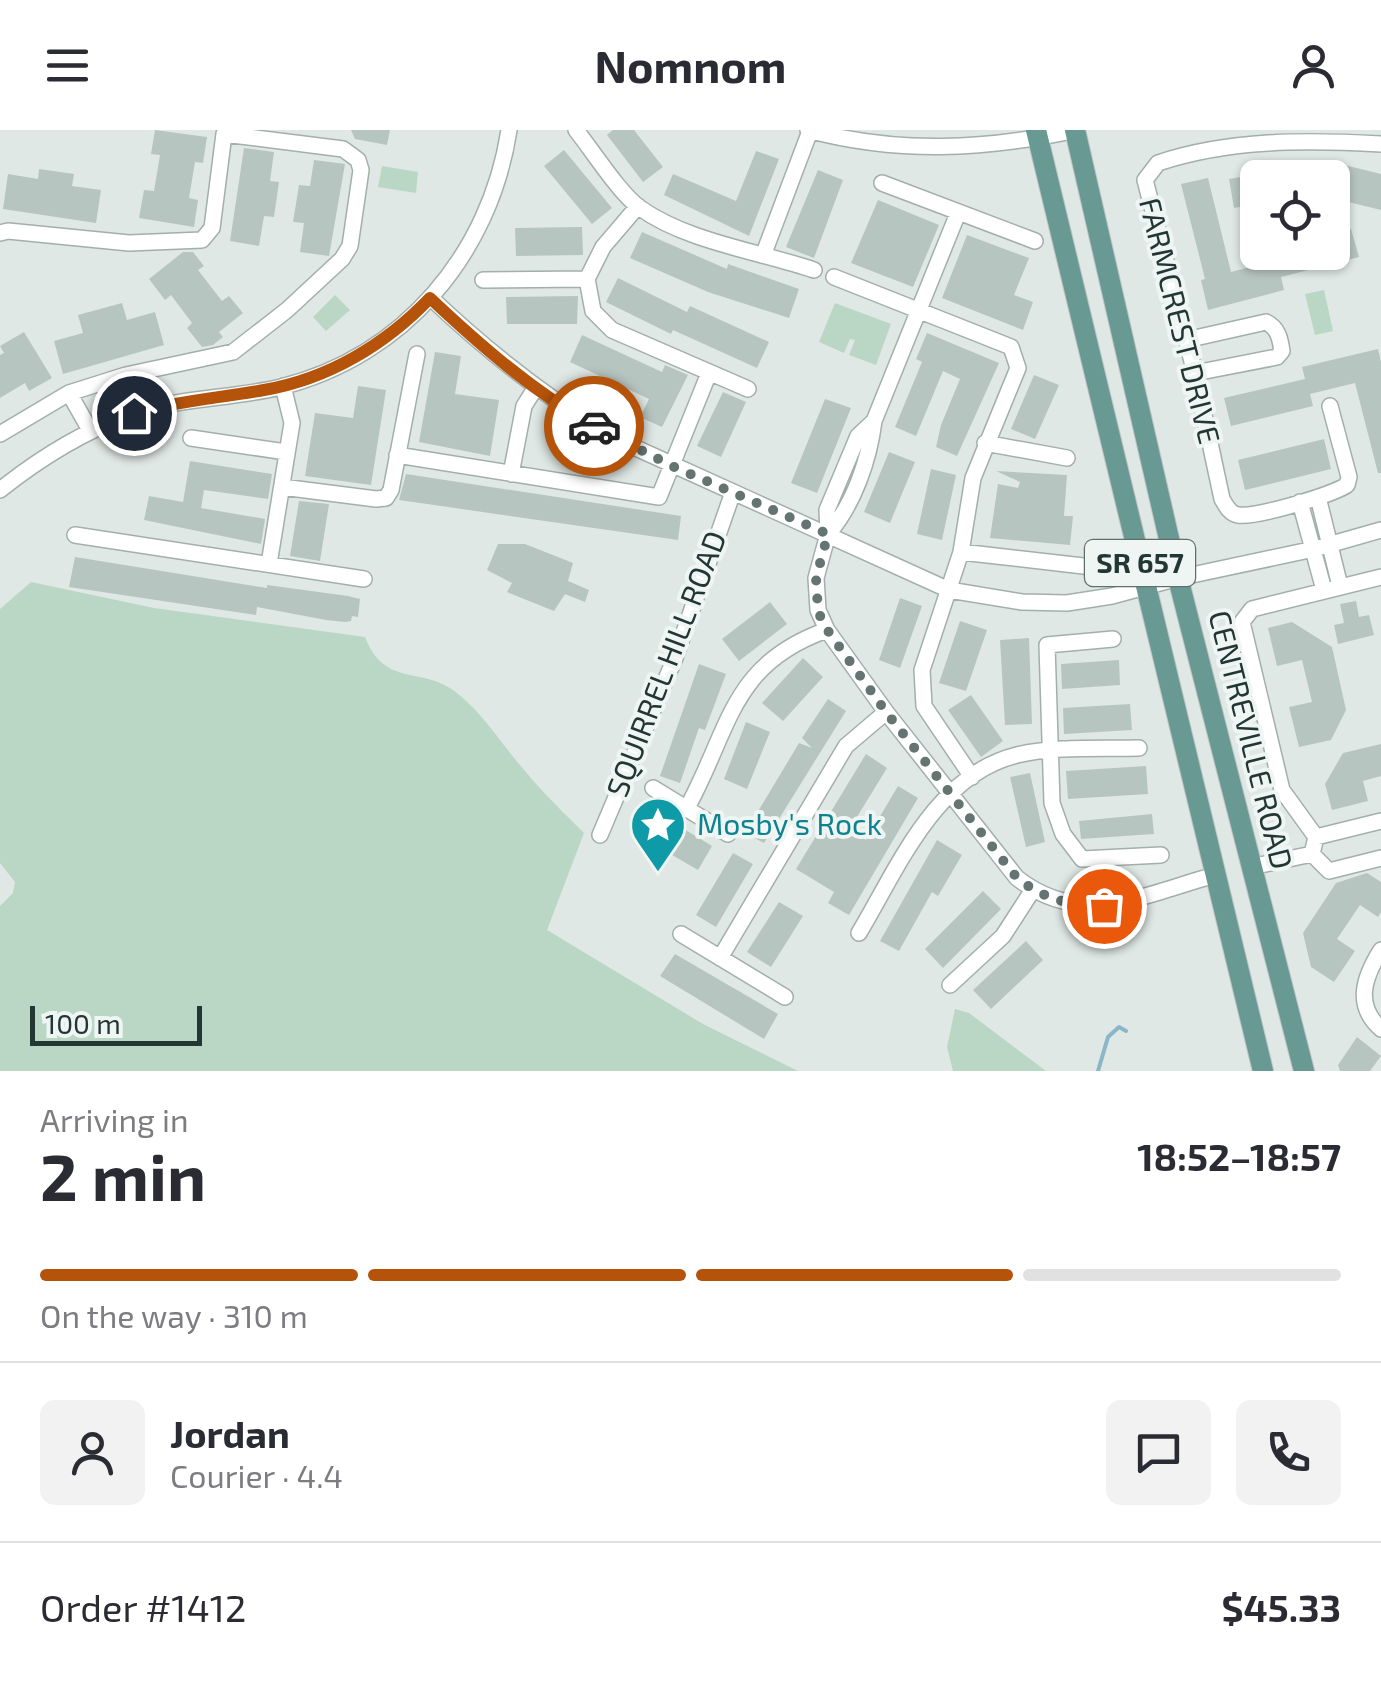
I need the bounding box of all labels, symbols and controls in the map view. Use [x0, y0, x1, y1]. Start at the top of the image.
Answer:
icon: menu [40, 38, 95, 93]
text: Nomnom [595, 38, 786, 92]
icon: person [1286, 38, 1341, 93]
map controls [1240, 160, 1350, 270]
button: locate [1240, 160, 1350, 270]
street label: FARMCREST DRIVE [1133, 194, 1229, 447]
pin [92, 371, 177, 456]
courier [544, 376, 644, 476]
icon: home [107, 386, 162, 441]
icon: car [567, 399, 622, 454]
street label: SQUIRREL HILL ROAD [598, 525, 732, 801]
road number: SR 657 [1085, 540, 1195, 586]
street label: CENTREVILLE ROAD [1202, 606, 1302, 873]
place icon: Mosby's Rock [628, 795, 688, 874]
place label: Mosby's Rock [697, 805, 882, 841]
pin [1062, 864, 1147, 949]
icon: bag [1077, 879, 1132, 934]
scale bar [30, 1001, 202, 1046]
text: 100 m [45, 1006, 121, 1040]
text: Arriving in [40, 1100, 189, 1138]
text: 18:52–18:57 [1137, 1133, 1341, 1179]
text: 2 min [40, 1136, 206, 1214]
text: On the way · 310 m [40, 1296, 308, 1334]
button: person [40, 1400, 145, 1505]
button: chat [1106, 1400, 1211, 1505]
button: phone [1236, 1400, 1341, 1505]
text: Jordan [170, 1410, 290, 1456]
text: Courier · 4.4 [170, 1456, 343, 1494]
text: Order #1412 [40, 1584, 246, 1630]
text: $45.33 [1221, 1584, 1341, 1630]

